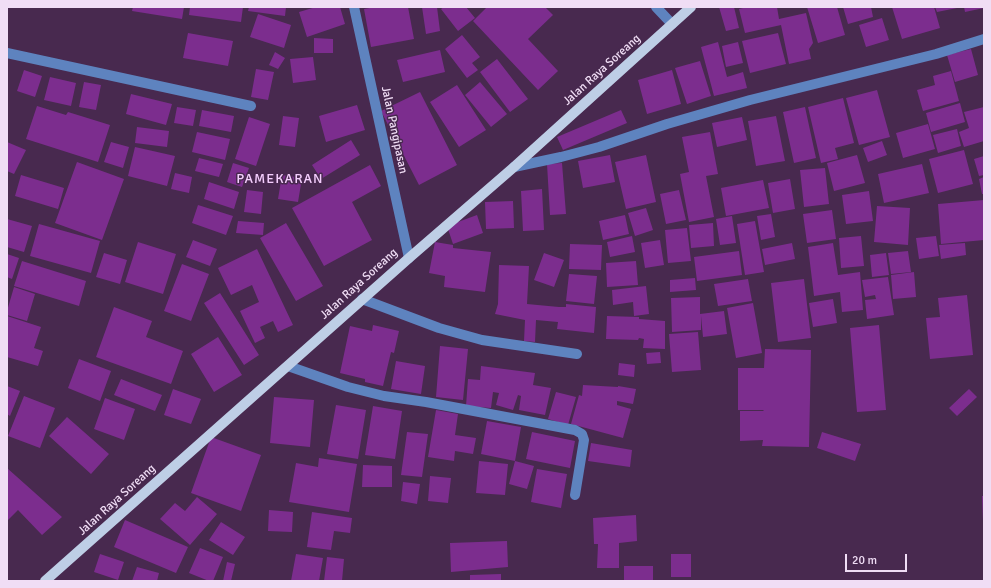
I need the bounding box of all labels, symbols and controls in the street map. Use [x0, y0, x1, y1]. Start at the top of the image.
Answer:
street label: Jalan Raya Soreang [560, 31, 644, 109]
street label: Jalan Pangipasan [378, 85, 410, 175]
district label: PAMEKARAN [236, 171, 324, 187]
street label: Jalan Raya Soreang [317, 245, 401, 323]
street label: Jalan Raya Soreang [75, 461, 159, 539]
scale bar [847, 546, 909, 572]
text: 20 m [852, 553, 877, 568]

